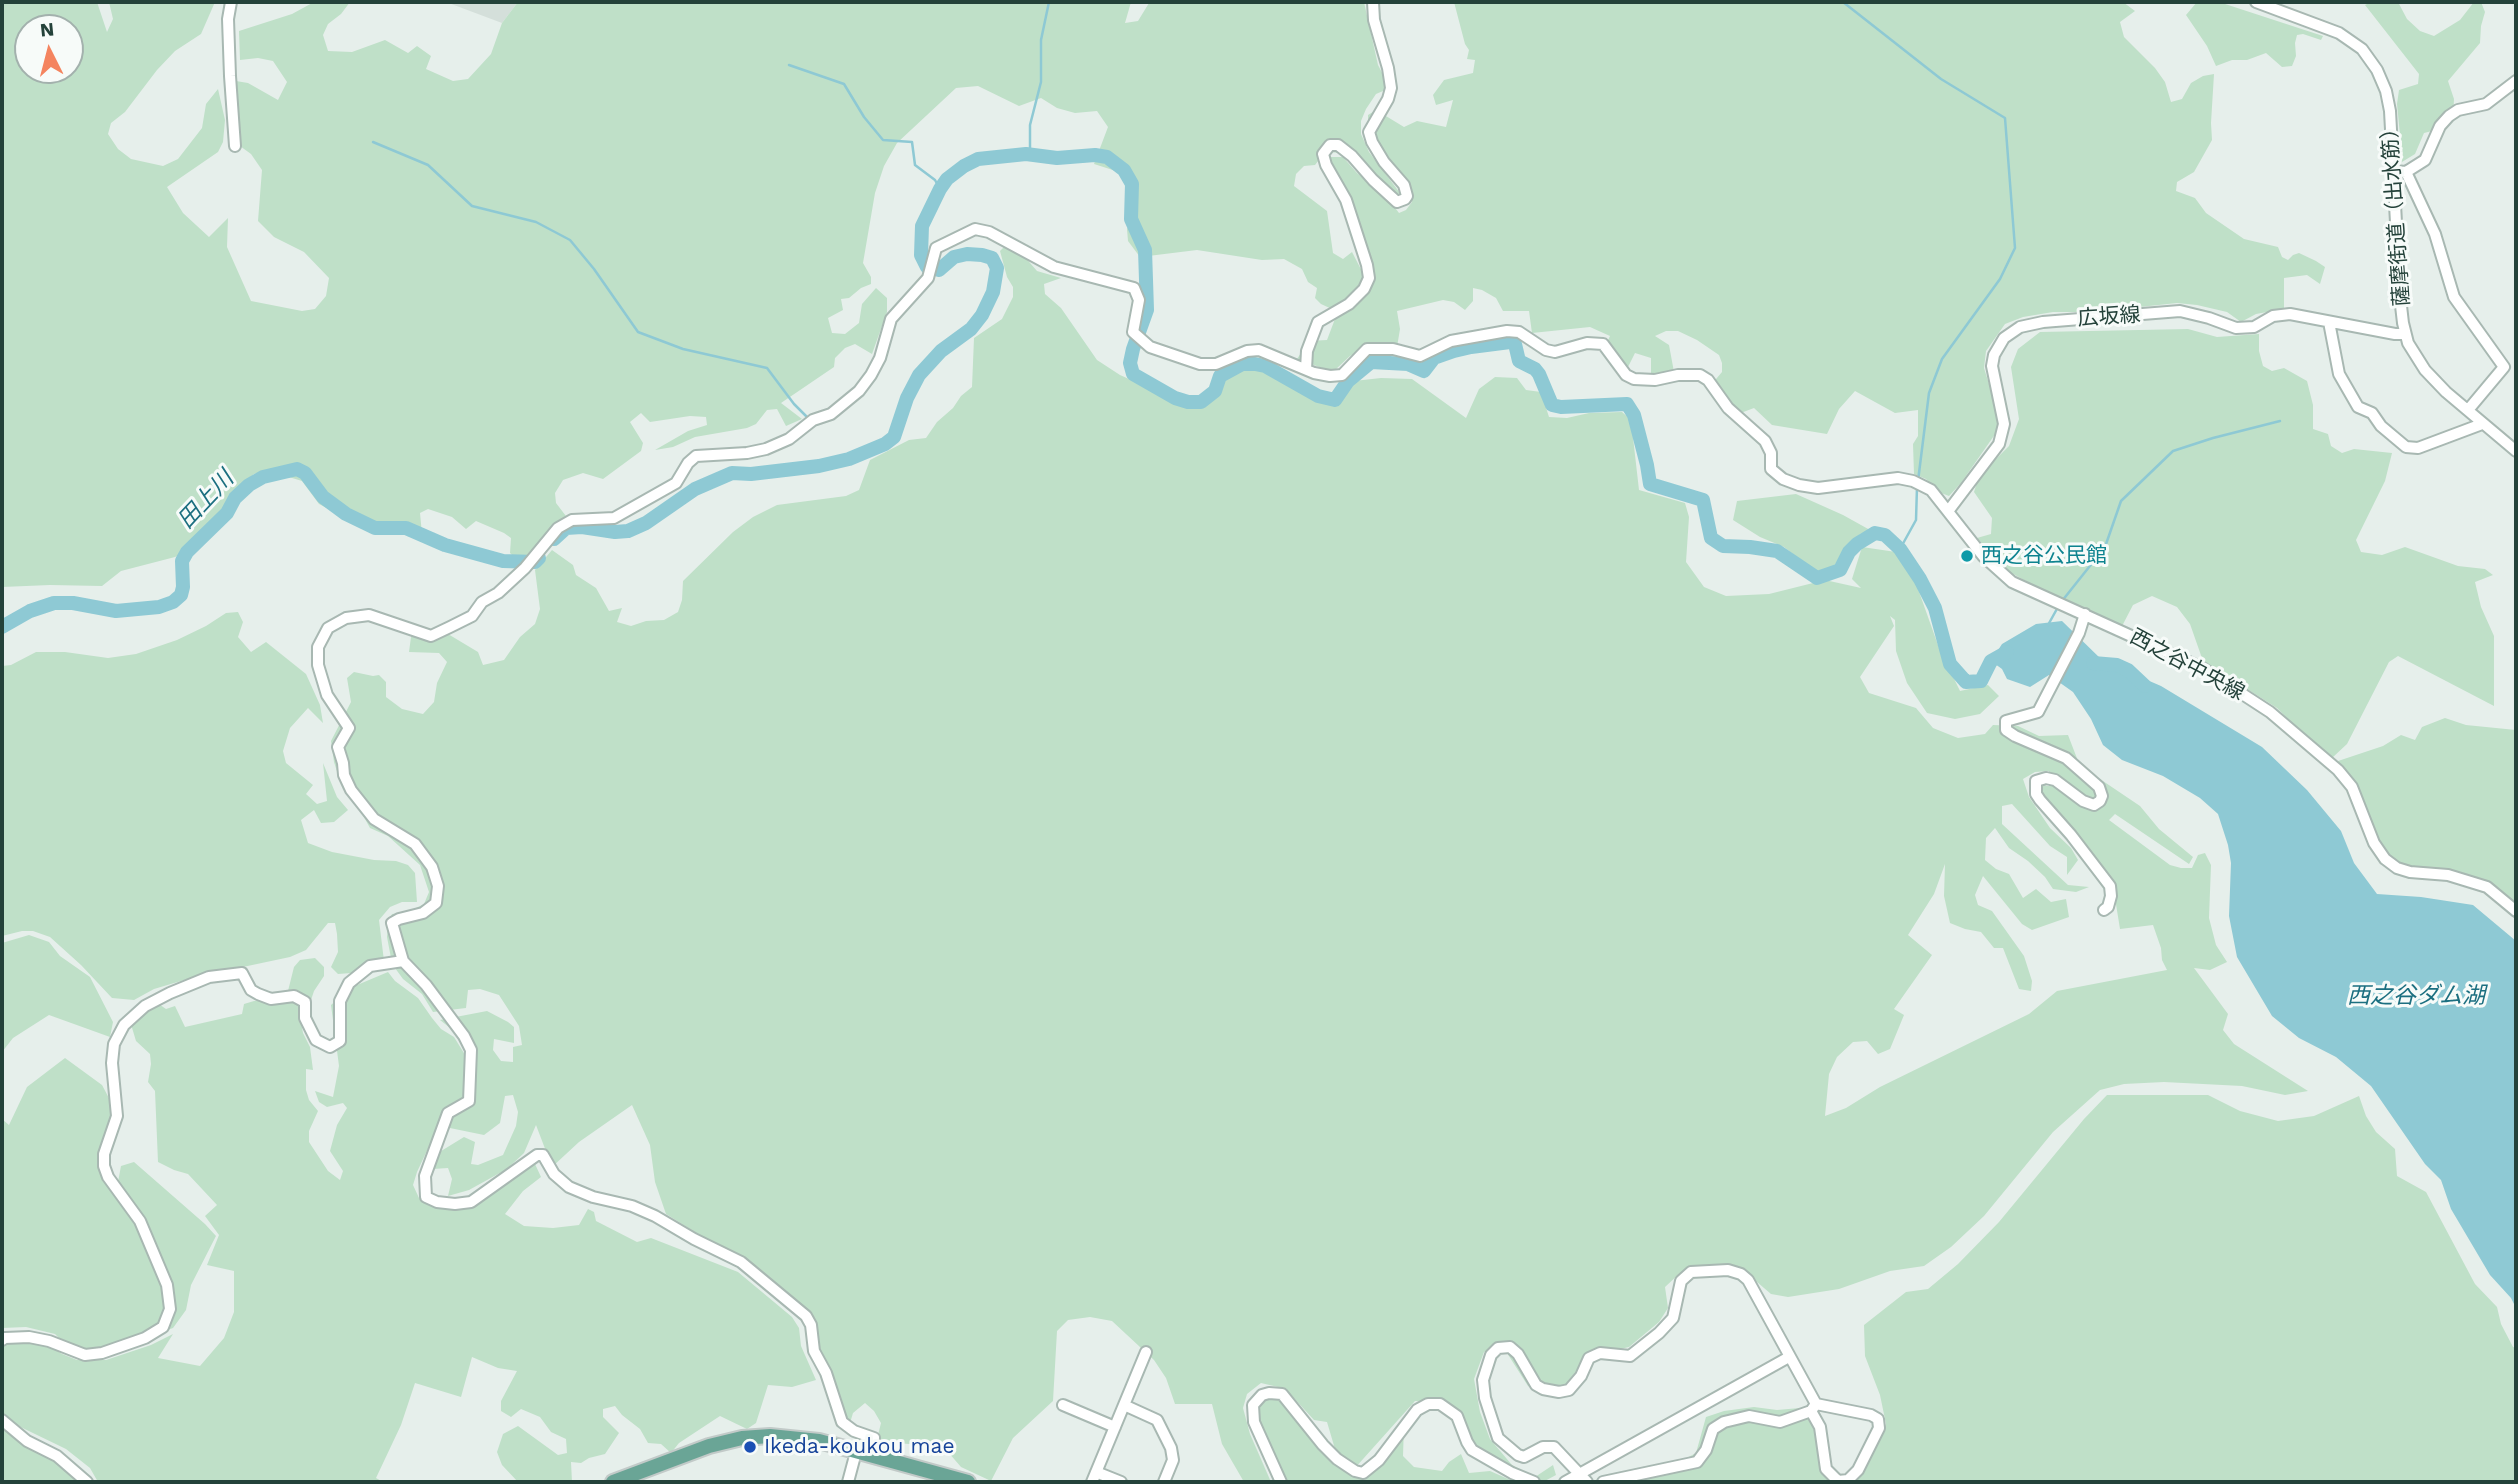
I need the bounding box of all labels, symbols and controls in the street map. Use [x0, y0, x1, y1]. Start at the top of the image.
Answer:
north arrow [14, 14, 84, 84]
text: N [39, 17, 55, 42]
street label: 薩摩街道（出水筋） [2377, 117, 2415, 307]
street label: 広坂線 [2077, 302, 2141, 332]
water label: 田上川 [172, 465, 240, 535]
place label: 西之谷公民館 [1981, 543, 2107, 569]
marker: 西之谷公民館 [1959, 548, 1975, 564]
street label: 西之谷中央線 [2125, 624, 2249, 706]
water label: 西之谷ダム湖 [2347, 982, 2485, 1010]
place label: Ikeda-koukou mae [764, 1434, 955, 1460]
marker: Ikeda-koukou mae [742, 1439, 758, 1455]

